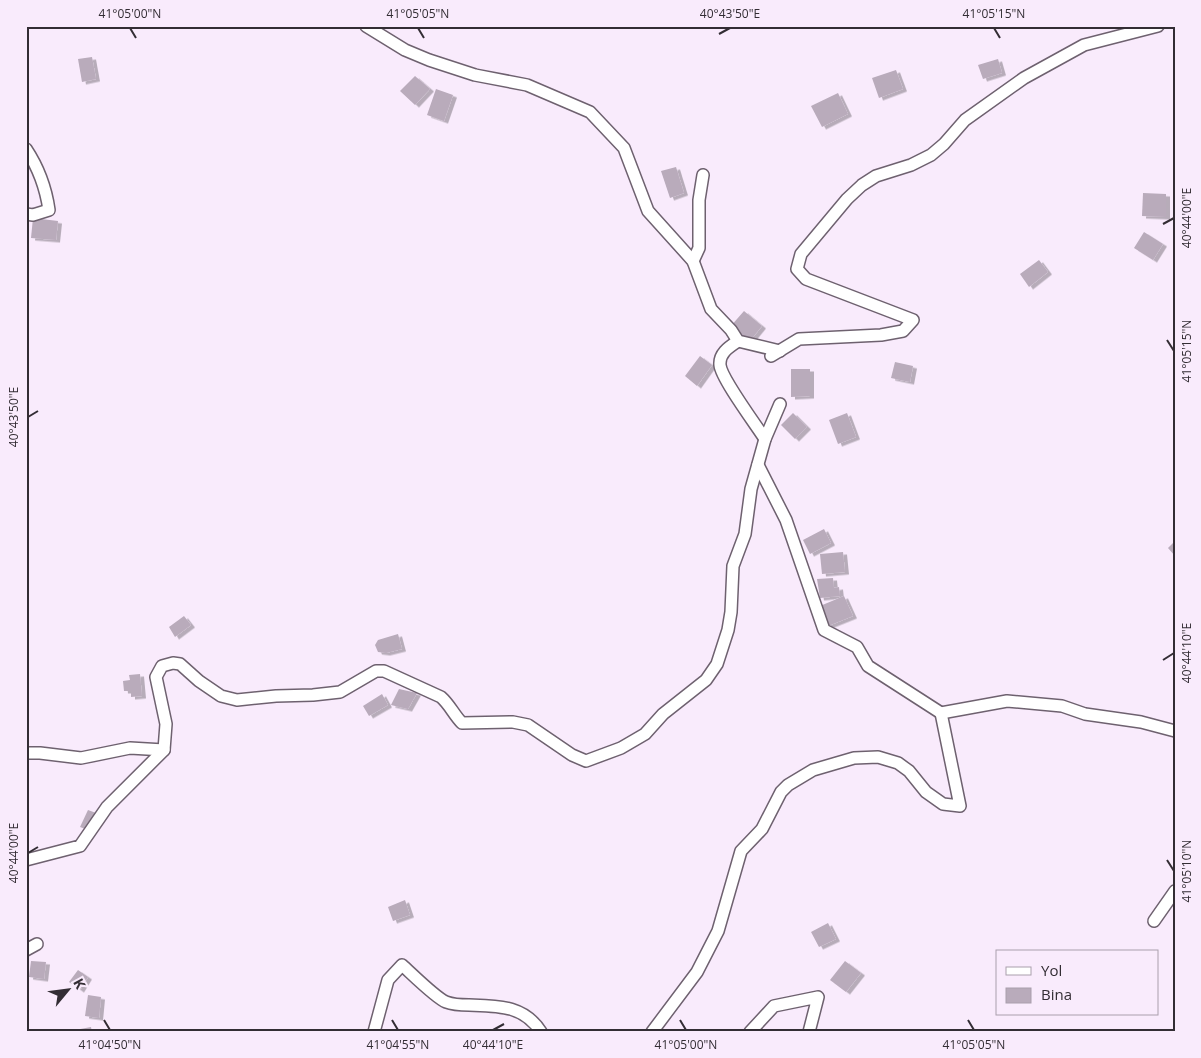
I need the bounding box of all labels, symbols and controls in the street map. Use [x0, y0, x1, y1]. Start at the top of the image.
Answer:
text: 41°05'00"N [99, 5, 161, 22]
text: 41°05'05"N [387, 5, 449, 22]
text: 40°43'50"E [700, 5, 760, 22]
text: 41°05'15"N [963, 5, 1025, 22]
text: 40°44'00"E [1178, 188, 1195, 248]
text: 41°05'15"N [1178, 320, 1195, 382]
text: 40°43'50"E [5, 387, 22, 447]
text: 40°44'10"E [1178, 623, 1195, 683]
text: 40°44'00"E [5, 823, 22, 883]
text: 41°05'10"N [1178, 840, 1195, 902]
legend [996, 950, 1158, 1016]
text: Yol [1041, 960, 1062, 980]
north arrow [42, 966, 92, 1016]
text: K [69, 975, 91, 993]
text: Bina [1041, 984, 1072, 1004]
text: 41°04'50"N [79, 1036, 141, 1053]
text: 41°04'55"N [367, 1036, 429, 1053]
text: 40°44'10"E [463, 1036, 523, 1053]
text: 41°05'00"N [655, 1036, 717, 1053]
text: 41°05'05"N [943, 1036, 1005, 1053]

